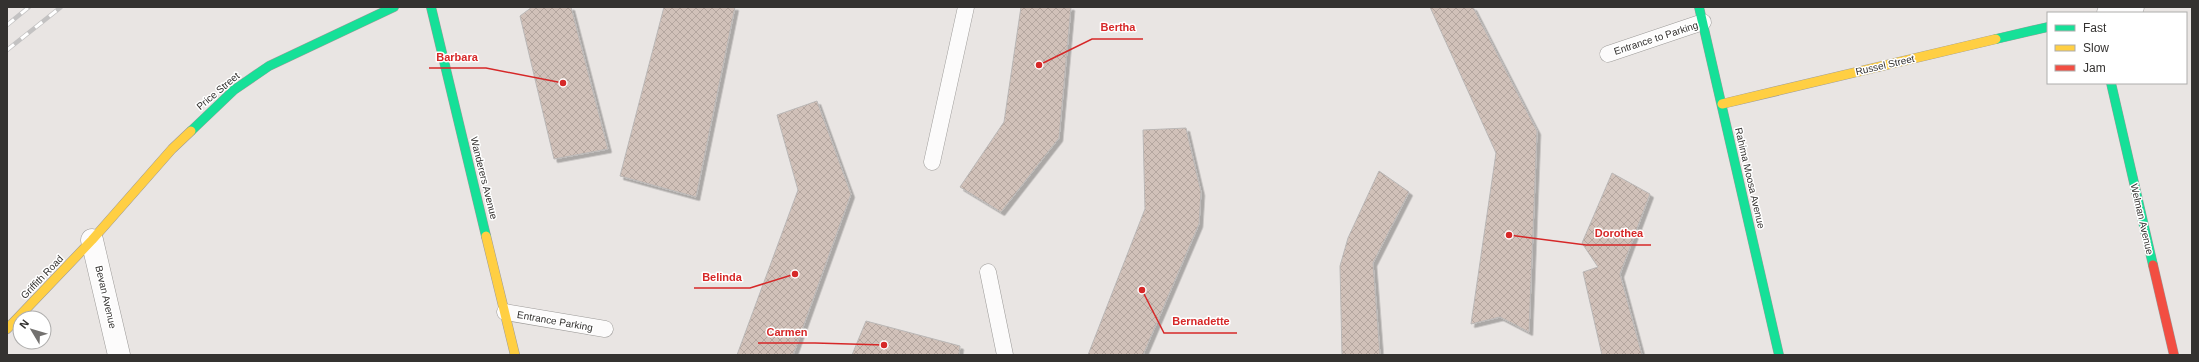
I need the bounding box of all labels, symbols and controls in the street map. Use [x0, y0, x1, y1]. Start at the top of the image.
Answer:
legend [2047, 12, 2187, 84]
callout: Bertha [1092, 16, 1143, 39]
street label: Entrance to Parking [1613, 19, 1699, 57]
text: Bertha [1101, 21, 1136, 33]
text: Fast [2083, 21, 2107, 35]
text: Slow [2083, 41, 2109, 55]
callout: Barbara [429, 45, 486, 68]
text: Barbara [436, 51, 479, 63]
street label: Russel Street [1855, 53, 1916, 77]
text: Jam [2083, 61, 2106, 75]
street label: Price Street [194, 70, 242, 112]
street label: Rahima Moosa Avenue [1733, 126, 1767, 230]
street label: Wanderers Avenue [468, 136, 500, 221]
street label: Welman Avenue [2128, 182, 2156, 256]
callout: Dorothea [1586, 222, 1651, 245]
text: Dorothea [1595, 227, 1644, 239]
street label: Griffith Road [19, 253, 65, 301]
street label: Bevan Avenue [93, 264, 119, 330]
callout: Belinda [694, 265, 750, 288]
text: Belinda [702, 271, 743, 283]
street label: Entrance Parking [516, 309, 594, 333]
north arrow [12, 310, 52, 350]
callout: Bernadette [1164, 310, 1237, 333]
text: Bernadette [1172, 315, 1230, 327]
text: N [17, 317, 31, 331]
callout: Carmen [758, 320, 815, 343]
text: Carmen [767, 326, 808, 338]

